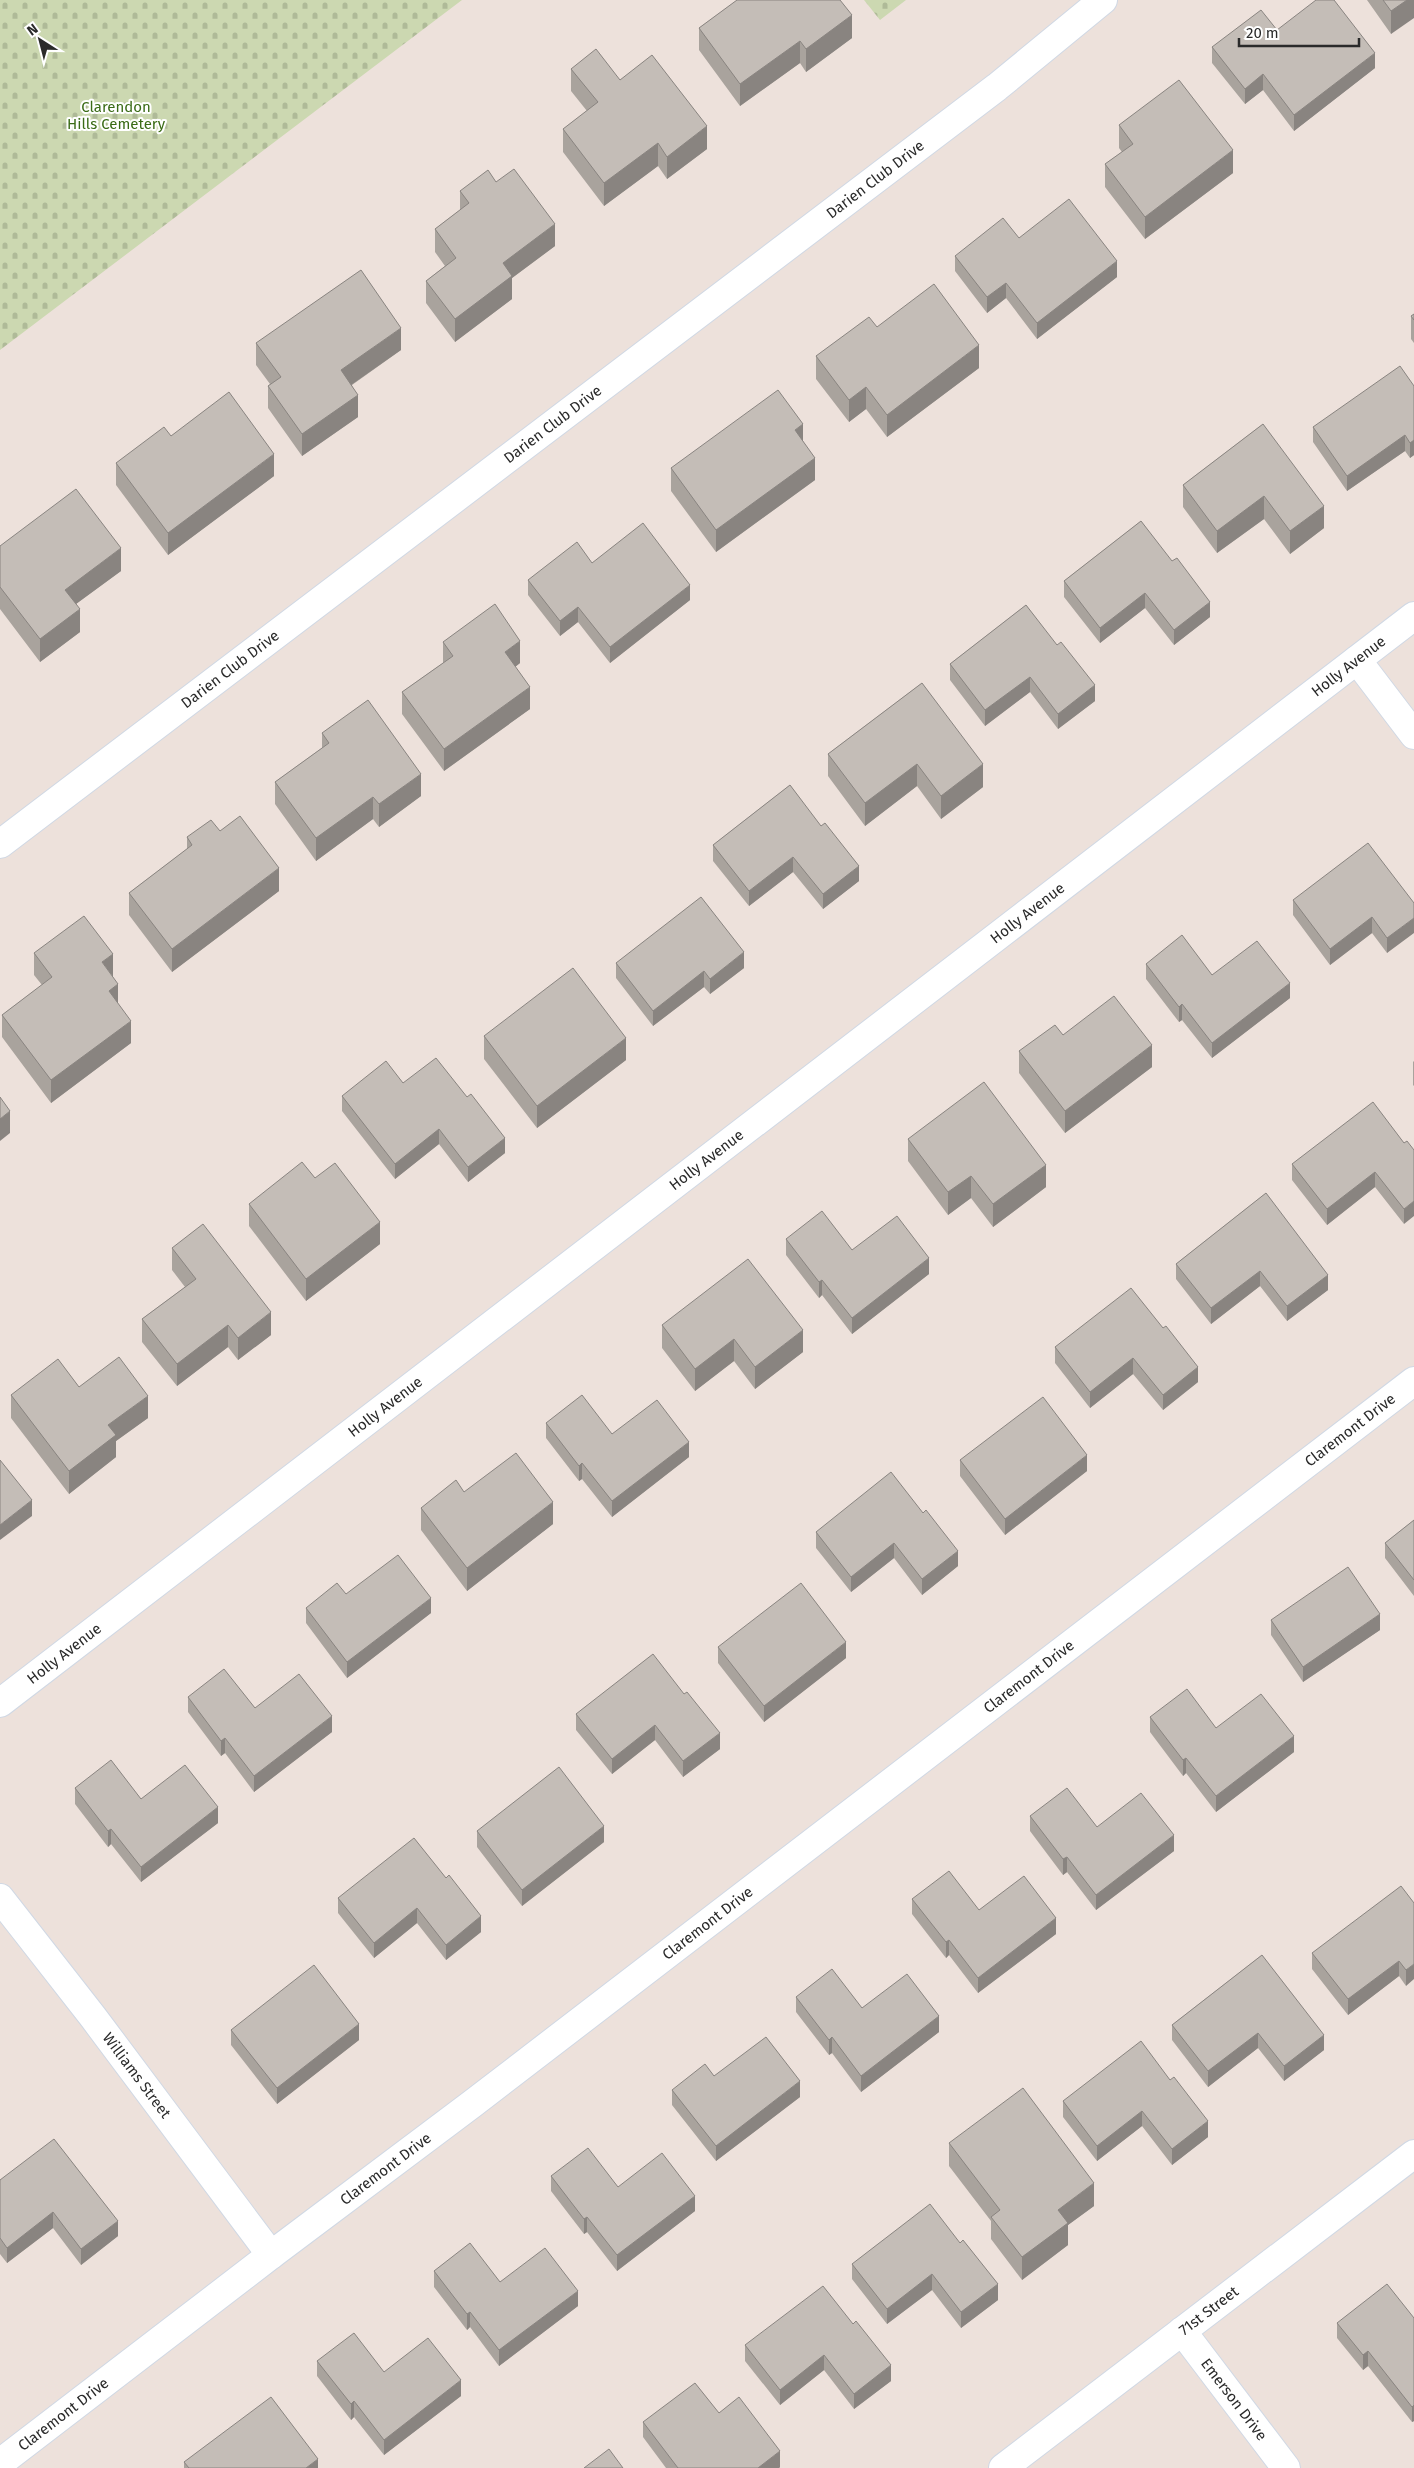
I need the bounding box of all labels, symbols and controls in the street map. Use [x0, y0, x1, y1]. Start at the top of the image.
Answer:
north arrow [15, 15, 65, 65]
scale bar [1239, 15, 1359, 47]
text: N [24, 20, 41, 39]
text: 20 m [1246, 24, 1279, 42]
park label: Clarendon Hills Cemetery [67, 98, 166, 133]
street label: Darien Club Drive [823, 137, 928, 222]
street label: Darien Club Drive [500, 381, 605, 467]
street label: Darien Club Drive [178, 626, 283, 712]
street label: Holly Avenue [1308, 632, 1389, 701]
street label: Holly Avenue [987, 879, 1068, 947]
street label: Holly Avenue [666, 1126, 747, 1194]
street label: Holly Avenue [345, 1373, 426, 1441]
street label: Claremont Drive [1301, 1390, 1399, 1470]
street label: Holly Avenue [24, 1619, 105, 1688]
street label: Claremont Drive [980, 1636, 1078, 1717]
street label: Claremont Drive [659, 1883, 756, 1964]
street label: Williams Street [99, 2029, 175, 2122]
street label: Claremont Drive [337, 2129, 435, 2209]
street label: 71st Street [1176, 2282, 1243, 2339]
street label: Emerson Drive [1197, 2355, 1271, 2444]
street label: Claremont Drive [15, 2374, 112, 2455]

